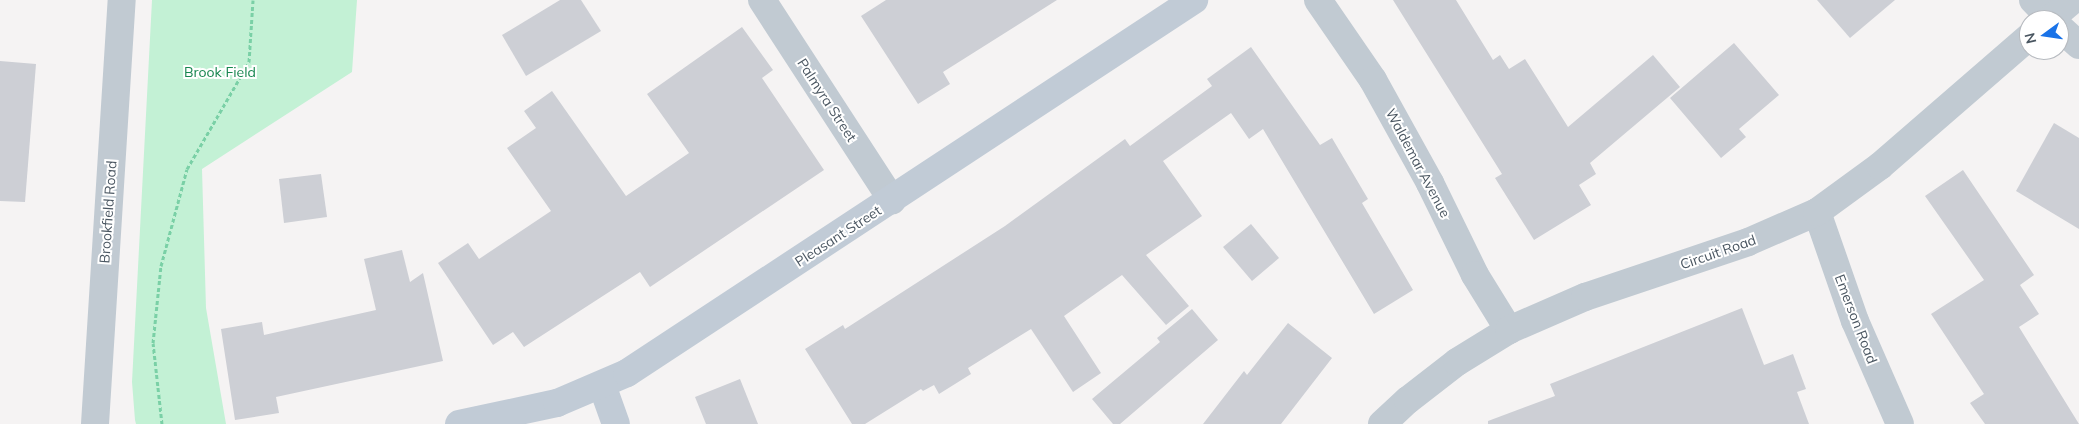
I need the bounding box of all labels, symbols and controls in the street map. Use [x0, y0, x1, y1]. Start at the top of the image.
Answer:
north arrow [2019, 10, 2069, 60]
text: N [2020, 31, 2040, 46]
street label: Palmyra Street [794, 55, 860, 145]
park label: Brook Field [184, 64, 256, 80]
street label: Waldemar Avenue [1382, 106, 1454, 220]
street label: Brookfield Road [96, 160, 120, 264]
street label: Pleasant Street [792, 202, 884, 270]
street label: Circuit Road [1678, 231, 1758, 273]
street label: Emerson Road [1831, 272, 1881, 366]

